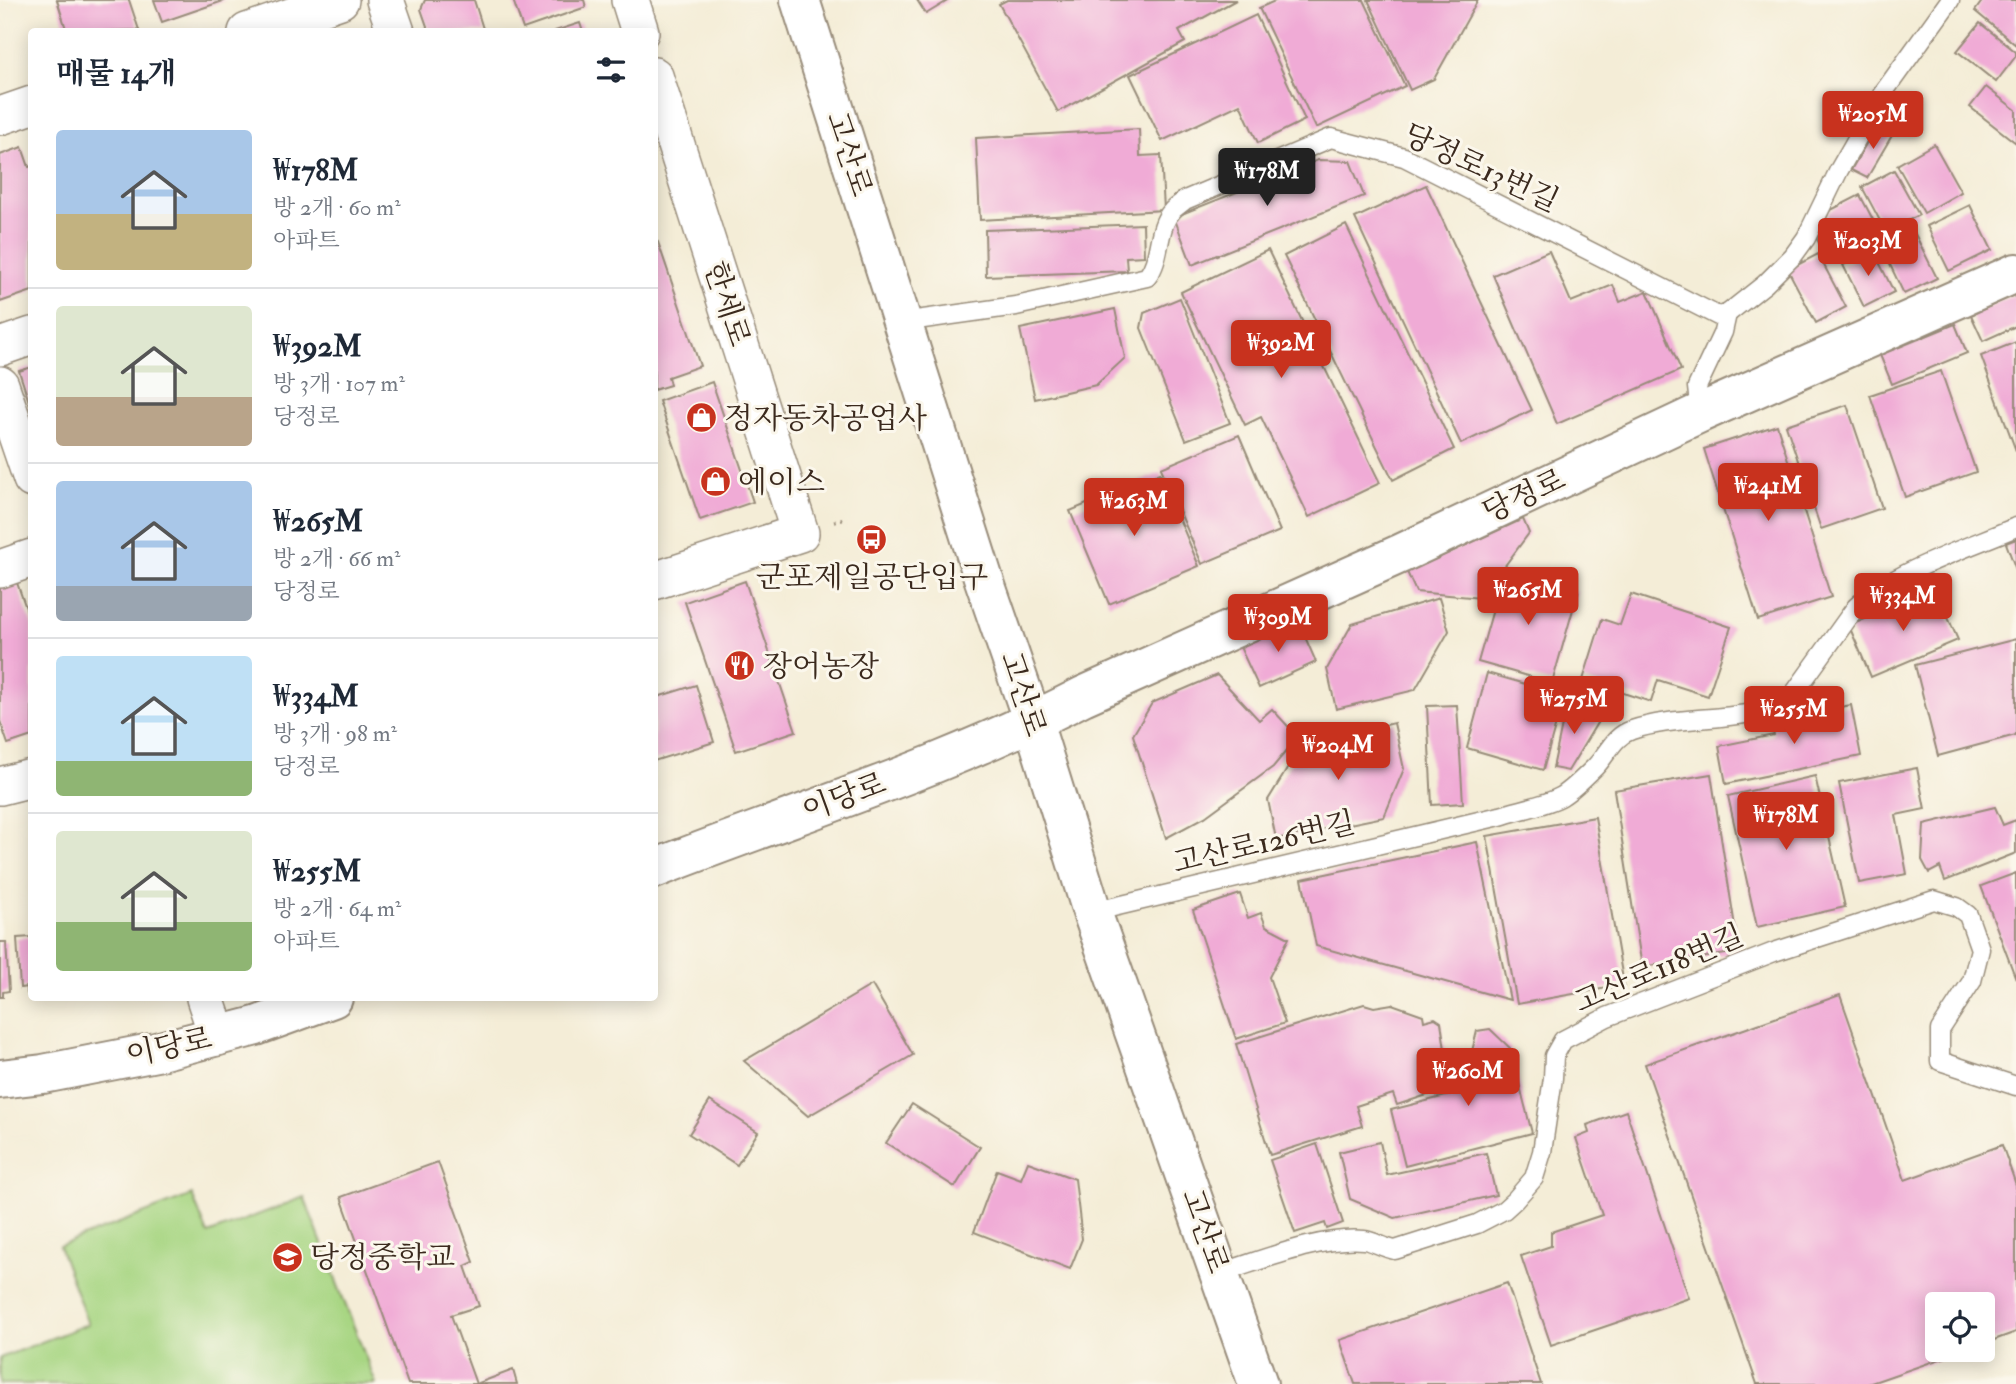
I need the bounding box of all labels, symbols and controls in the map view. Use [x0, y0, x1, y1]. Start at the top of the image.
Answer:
icon: filters [592, 51, 630, 89]
text: 매물 14개 [56, 55, 176, 92]
pin: ₩205M [1824, 92, 1922, 151]
text: ₩205M [1838, 99, 1908, 128]
street label: 고산로 [818, 107, 880, 201]
street label: 당정로13번길 [1397, 116, 1565, 220]
pin: ₩178M [1218, 148, 1316, 208]
text: ₩178M [273, 152, 358, 189]
text: ₩178M [1234, 156, 1300, 185]
icon: home [112, 158, 196, 242]
text: 방 2개 · 60 m² [273, 193, 401, 222]
pin: ₩203M [1819, 218, 1917, 278]
text: 아파트 [273, 226, 340, 255]
text: ₩203M [1834, 226, 1902, 255]
street label: 한세로 [696, 257, 758, 351]
pin: ₩392M [1232, 320, 1330, 380]
text: ₩392M [273, 328, 362, 365]
text: ₩392M [1247, 328, 1315, 357]
icon: home [112, 334, 196, 418]
text: 방 3개 · 107 m² [273, 369, 405, 398]
place label: 정자동차공업사 [724, 400, 927, 437]
shop icon: 정자동차공업사 [684, 401, 718, 435]
text: 당정로 [273, 402, 340, 431]
street label: 당정로 [1477, 461, 1571, 531]
pin: ₩241M [1719, 463, 1817, 523]
place label: 에이스 [738, 464, 825, 501]
shop icon: 에이스 [698, 465, 732, 499]
text: ₩241M [1734, 471, 1802, 500]
pin: ₩263M [1085, 478, 1183, 538]
text: ₩263M [1100, 486, 1168, 515]
text: ₩265M [273, 503, 363, 540]
icon: home [112, 509, 196, 593]
bus stop icon: 군포제일공단입구 [855, 522, 889, 556]
text: 방 2개 · 66 m² [273, 544, 400, 573]
place label: 군포제일공단입구 [756, 559, 988, 596]
pin: ₩265M [1479, 568, 1577, 627]
pin: ₩334M [1854, 574, 1952, 633]
text: ₩265M [1493, 575, 1563, 604]
text: 당정로 [273, 577, 340, 606]
text: ₩334M [1870, 581, 1936, 610]
pin: ₩309M [1229, 594, 1327, 654]
text: ₩309M [1244, 602, 1312, 631]
street label: 고산로 [992, 647, 1054, 741]
place label: 장어농장 [763, 648, 879, 685]
restaurant icon: 장어농장 [723, 649, 757, 683]
pin: ₩275M [1525, 676, 1623, 736]
text: ₩334M [273, 678, 359, 715]
icon: home [112, 684, 196, 768]
text: ₩275M [1540, 684, 1608, 713]
pin: ₩255M [1745, 686, 1843, 746]
text: ₩255M [1760, 694, 1828, 723]
text: 방 3개 · 98 m² [273, 719, 397, 748]
pin: ₩204M [1289, 722, 1387, 782]
text: ₩204M [1302, 730, 1374, 759]
text: 당정로 [273, 752, 340, 781]
street label: 이당로 [797, 765, 891, 829]
pin: ₩178M [1737, 792, 1835, 852]
text: ₩178M [1753, 800, 1819, 829]
street label: 고산로126번길 [1169, 804, 1359, 882]
text: ₩255M [273, 853, 361, 890]
icon: home [112, 859, 196, 943]
text: 방 2개 · 64 m² [273, 894, 401, 923]
street label: 고산로118번길 [1569, 917, 1749, 1021]
text: 아파트 [273, 927, 340, 956]
street label: 이당로 [123, 1020, 215, 1074]
pin: ₩260M [1419, 1048, 1517, 1108]
text: ₩260M [1433, 1056, 1503, 1085]
street label: 고산로 [1173, 1184, 1237, 1278]
place label: 당정중학교 [310, 1239, 455, 1276]
school or university icon: 당정중학교 [270, 1240, 304, 1274]
map controls [1925, 1292, 1995, 1362]
button: locate [1925, 1292, 1995, 1362]

